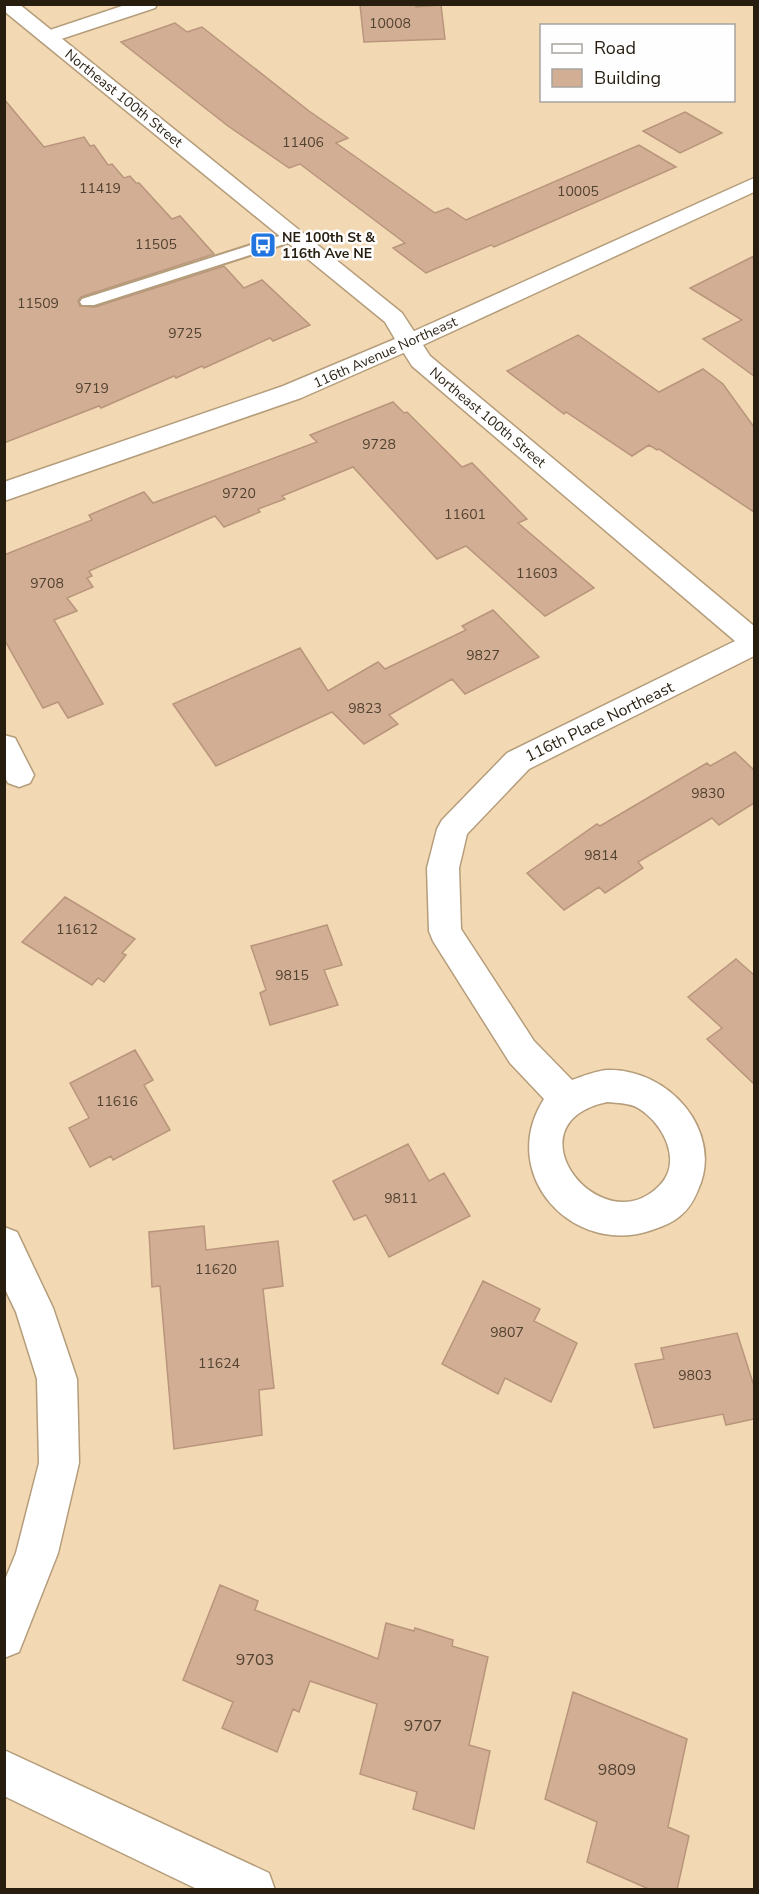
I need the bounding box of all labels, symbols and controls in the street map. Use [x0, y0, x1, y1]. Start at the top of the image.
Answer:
house number: 10008 [369, 14, 411, 33]
legend [540, 24, 735, 102]
text: Road [594, 36, 636, 60]
street label: Northeast 100th Street [61, 45, 187, 152]
text: Building [594, 66, 661, 90]
house number: 11406 [282, 133, 324, 152]
house number: 11419 [79, 179, 121, 198]
house number: 10005 [557, 182, 599, 201]
place label: NE 100th St & 116th Ave NE [282, 228, 376, 263]
bus stop icon: NE 100th St & 116th Ave NE [248, 230, 278, 260]
house number: 11505 [135, 235, 177, 254]
house number: 11509 [17, 294, 59, 313]
street label: 116th Avenue Northeast [310, 312, 460, 393]
house number: 9725 [168, 324, 202, 343]
street label: Northeast 100th Street [426, 363, 550, 472]
house number: 9719 [75, 379, 109, 398]
house number: 9728 [362, 435, 396, 454]
house number: 9720 [222, 484, 256, 503]
house number: 11601 [444, 505, 486, 524]
house number: 11603 [516, 564, 558, 583]
house number: 9708 [30, 574, 64, 593]
house number: 9827 [466, 646, 500, 665]
street label: 116th Place Northeast [522, 676, 678, 767]
house number: 9823 [348, 699, 382, 718]
house number: 9830 [691, 784, 725, 803]
house number: 9814 [584, 846, 618, 865]
house number: 11612 [56, 920, 98, 939]
house number: 9815 [275, 966, 309, 985]
house number: 11616 [96, 1092, 138, 1111]
house number: 9811 [384, 1189, 418, 1208]
house number: 11620 [195, 1260, 237, 1279]
house number: 9807 [490, 1323, 524, 1342]
house number: 11624 [198, 1354, 240, 1373]
house number: 9803 [678, 1366, 712, 1385]
house number: 9703 [236, 1649, 274, 1671]
house number: 9707 [404, 1715, 442, 1737]
house number: 9809 [598, 1759, 636, 1781]

